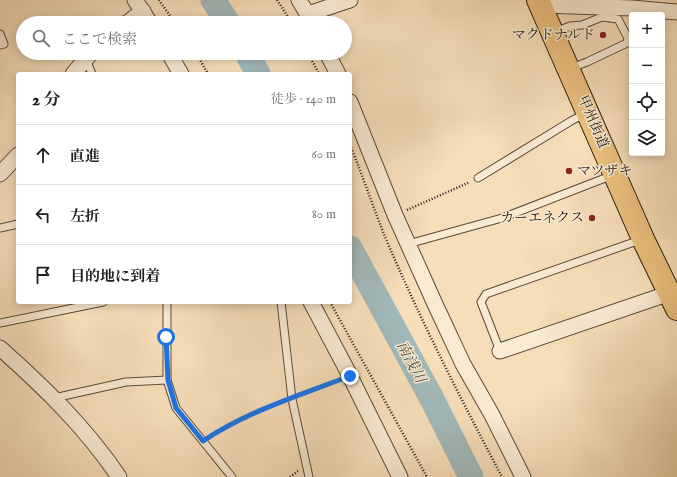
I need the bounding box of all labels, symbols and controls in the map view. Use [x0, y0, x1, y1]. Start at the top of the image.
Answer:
map controls [629, 12, 665, 156]
button: + [629, 12, 665, 48]
search box [16, 16, 352, 60]
place label: マクドナルド [512, 26, 595, 44]
icon: search [30, 27, 52, 49]
text: ここで検索 [62, 30, 137, 49]
marker: マクドナルド [598, 30, 608, 40]
button: − [629, 48, 665, 84]
button: locate [629, 84, 665, 120]
text: 2 分 [32, 90, 61, 111]
text: 徒歩 · 140 m [271, 91, 336, 108]
street label: 甲州街道 [573, 93, 613, 151]
button: layers [629, 120, 665, 156]
icon: ahead [32, 144, 54, 166]
text: 60 m [311, 146, 336, 163]
text: 直進 [70, 147, 100, 166]
place label: マツザキ [577, 162, 633, 180]
marker: マツザキ [564, 166, 574, 176]
icon: left [32, 204, 54, 226]
text: 80 m [312, 206, 336, 223]
text: 左折 [70, 207, 100, 226]
place label: カーエネクス [500, 209, 584, 227]
marker: カーエネクス [587, 213, 597, 223]
icon: arrive [32, 264, 54, 286]
text: 目的地に到着 [70, 267, 160, 286]
route start [157, 328, 175, 346]
water label: 南浅川 [392, 338, 431, 388]
route end [341, 367, 359, 385]

